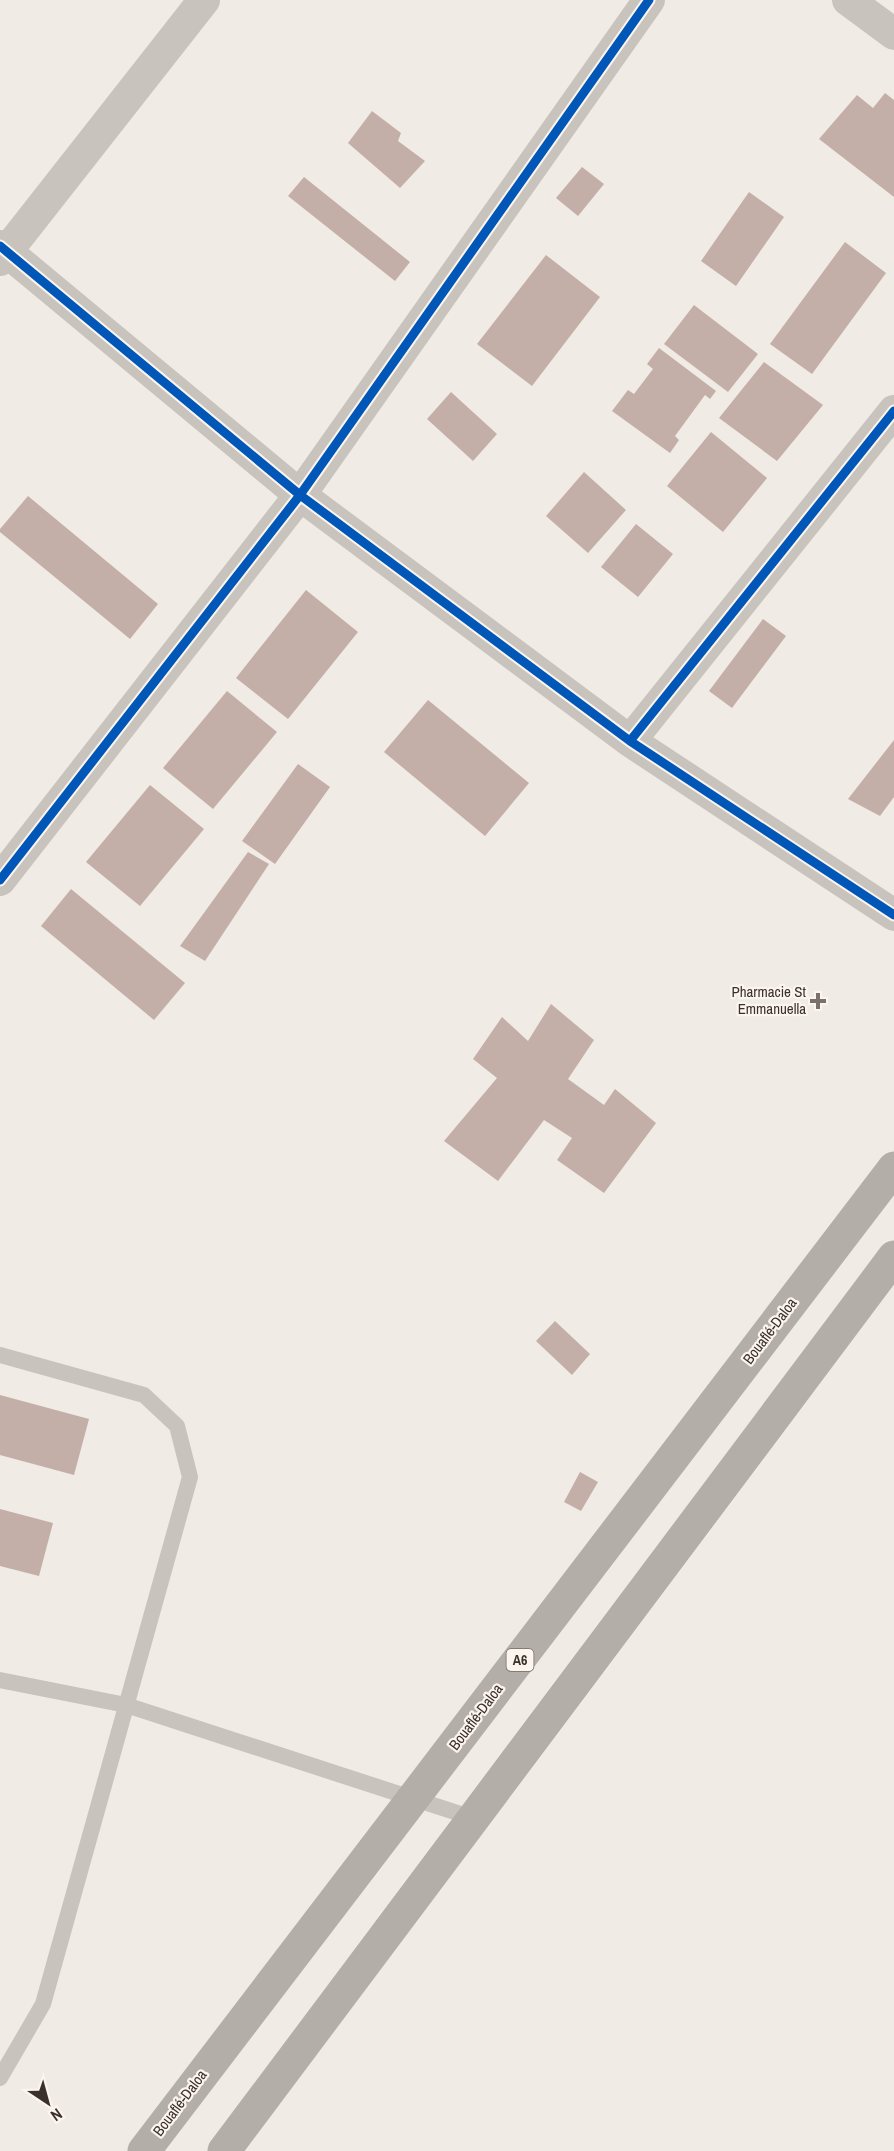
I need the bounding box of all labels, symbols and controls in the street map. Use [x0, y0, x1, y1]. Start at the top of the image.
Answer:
place label: Pharmacie St Emmanuella [731, 981, 807, 1019]
marker: Pharmacie St Emmanuella [811, 994, 825, 1008]
street label: Bouaflé-Daloa [738, 1293, 802, 1368]
road number: A6 [506, 1649, 534, 1671]
street label: Bouaflé-Daloa [444, 1679, 508, 1754]
street label: Bouaflé-Daloa [148, 2065, 212, 2140]
north arrow [18, 2073, 78, 2133]
text: N [47, 2103, 67, 2127]

